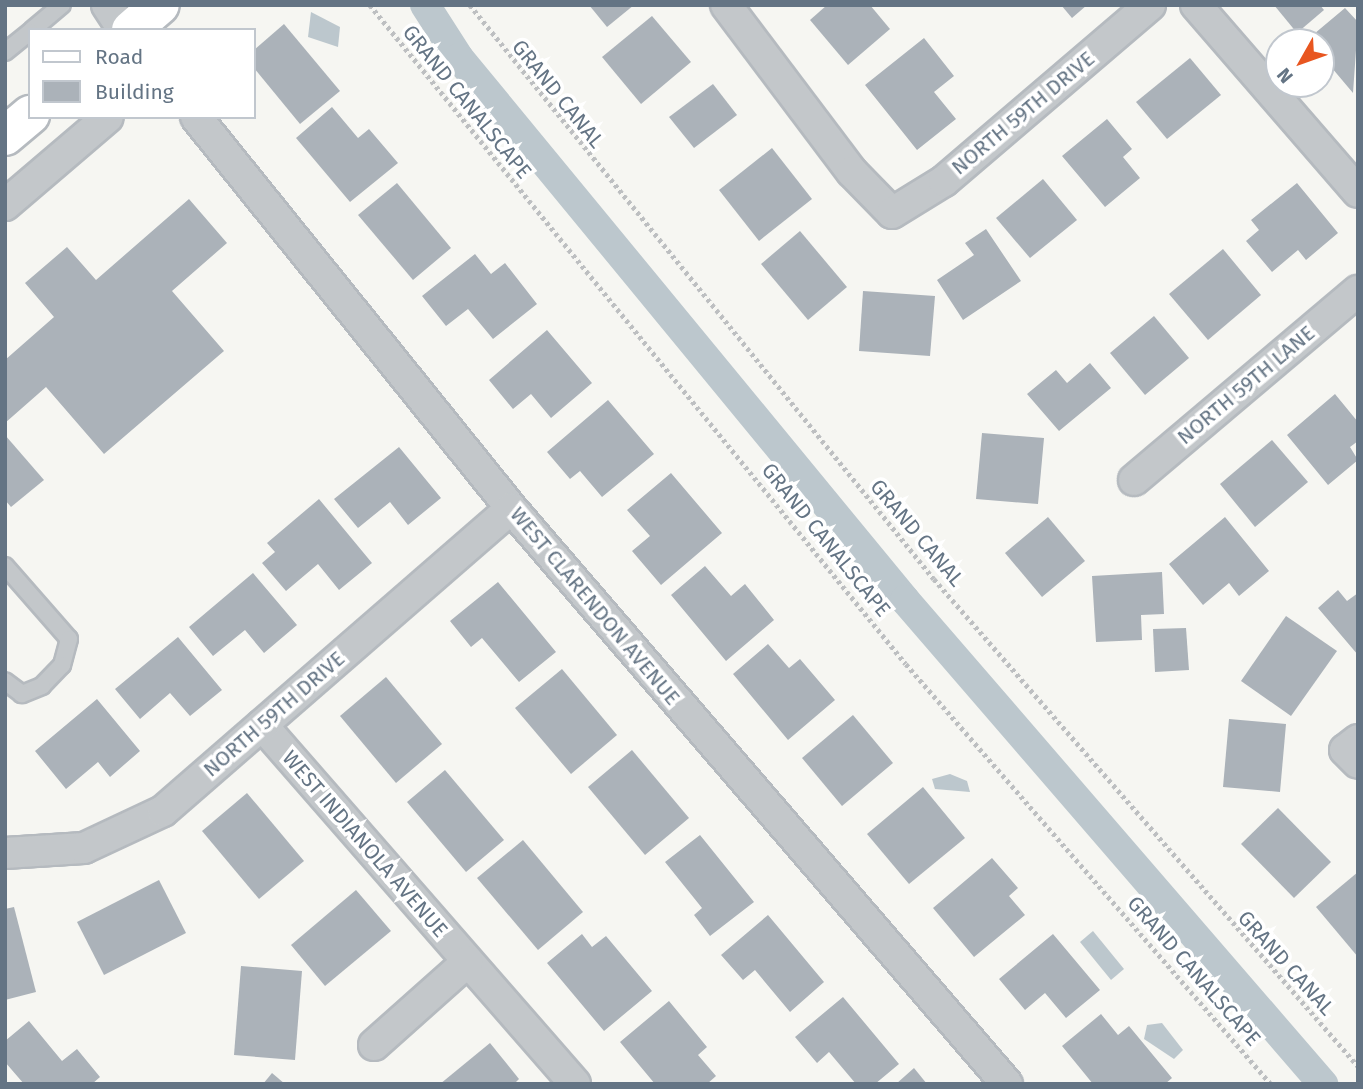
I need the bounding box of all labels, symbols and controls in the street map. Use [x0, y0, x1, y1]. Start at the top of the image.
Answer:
street label: GRAND CANALSCAPE [397, 20, 537, 184]
legend [28, 28, 256, 119]
north arrow [1265, 28, 1335, 98]
street label: GRAND CANAL [507, 35, 609, 153]
text: Road [95, 44, 143, 70]
street label: NORTH 59TH DRIVE [946, 46, 1100, 180]
text: N [1272, 63, 1298, 88]
text: Building [95, 79, 174, 105]
street label: NORTH 59TH LANE [1172, 320, 1320, 450]
street label: GRAND CANALSCAPE [756, 458, 896, 622]
street label: GRAND CANAL [865, 474, 969, 592]
street label: WEST CLARENDON AVENUE [505, 502, 685, 710]
street label: NORTH 59TH DRIVE [198, 646, 350, 782]
street label: WEST INDIANOLA AVENUE [277, 745, 453, 943]
street label: GRAND CANALSCAPE [1122, 891, 1266, 1051]
street label: GRAND CANAL [1232, 906, 1340, 1020]

